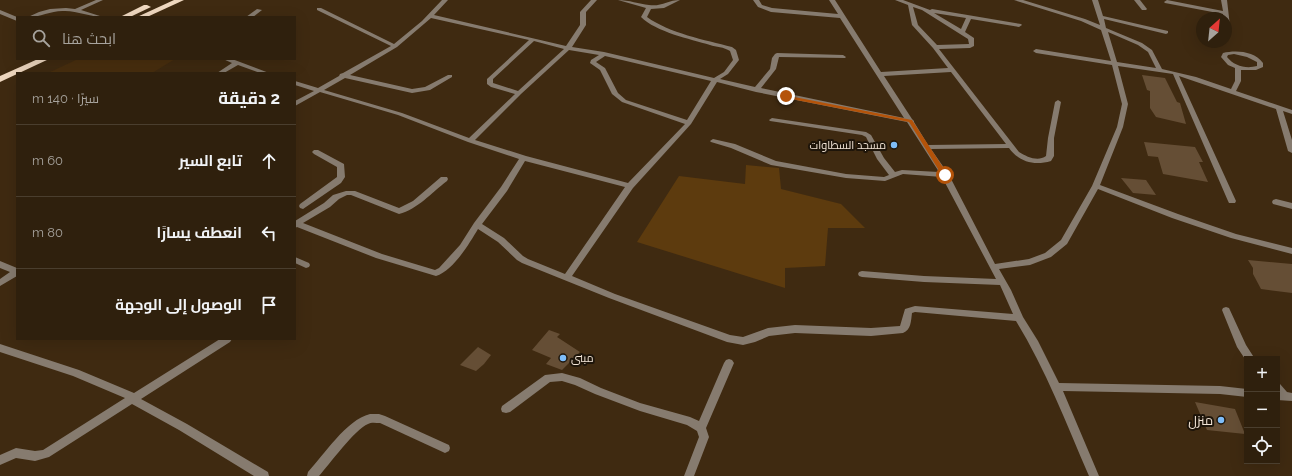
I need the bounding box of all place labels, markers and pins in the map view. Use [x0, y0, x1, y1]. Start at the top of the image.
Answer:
place label: مسجد السطاوات [810, 139, 886, 152]
marker: مسجد السطاوات [889, 140, 899, 150]
place label: مبنى [571, 352, 594, 365]
marker: مبنى [558, 353, 568, 363]
place label: منزل [1188, 413, 1213, 429]
marker: منزل [1216, 415, 1226, 425]

